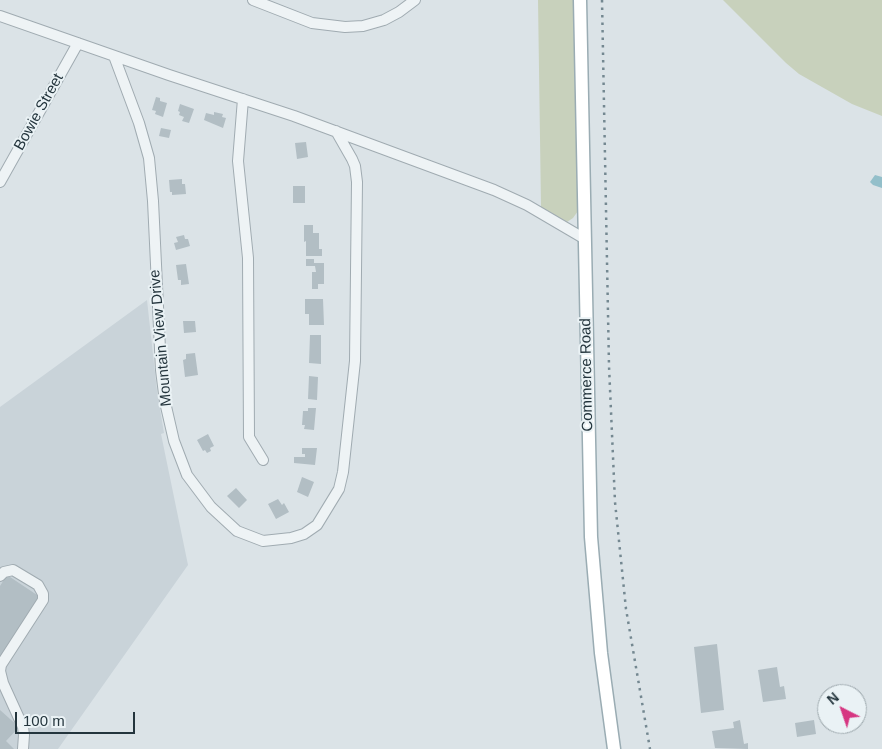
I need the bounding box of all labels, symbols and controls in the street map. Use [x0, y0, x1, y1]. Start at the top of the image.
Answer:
street label: Bowie Street [11, 70, 67, 154]
street label: Mountain View Drive [146, 269, 176, 407]
street label: Commerce Road [577, 318, 597, 432]
north arrow [817, 684, 867, 734]
text: N [824, 689, 842, 708]
scale bar [18, 702, 138, 734]
text: 100 m [23, 712, 65, 729]

